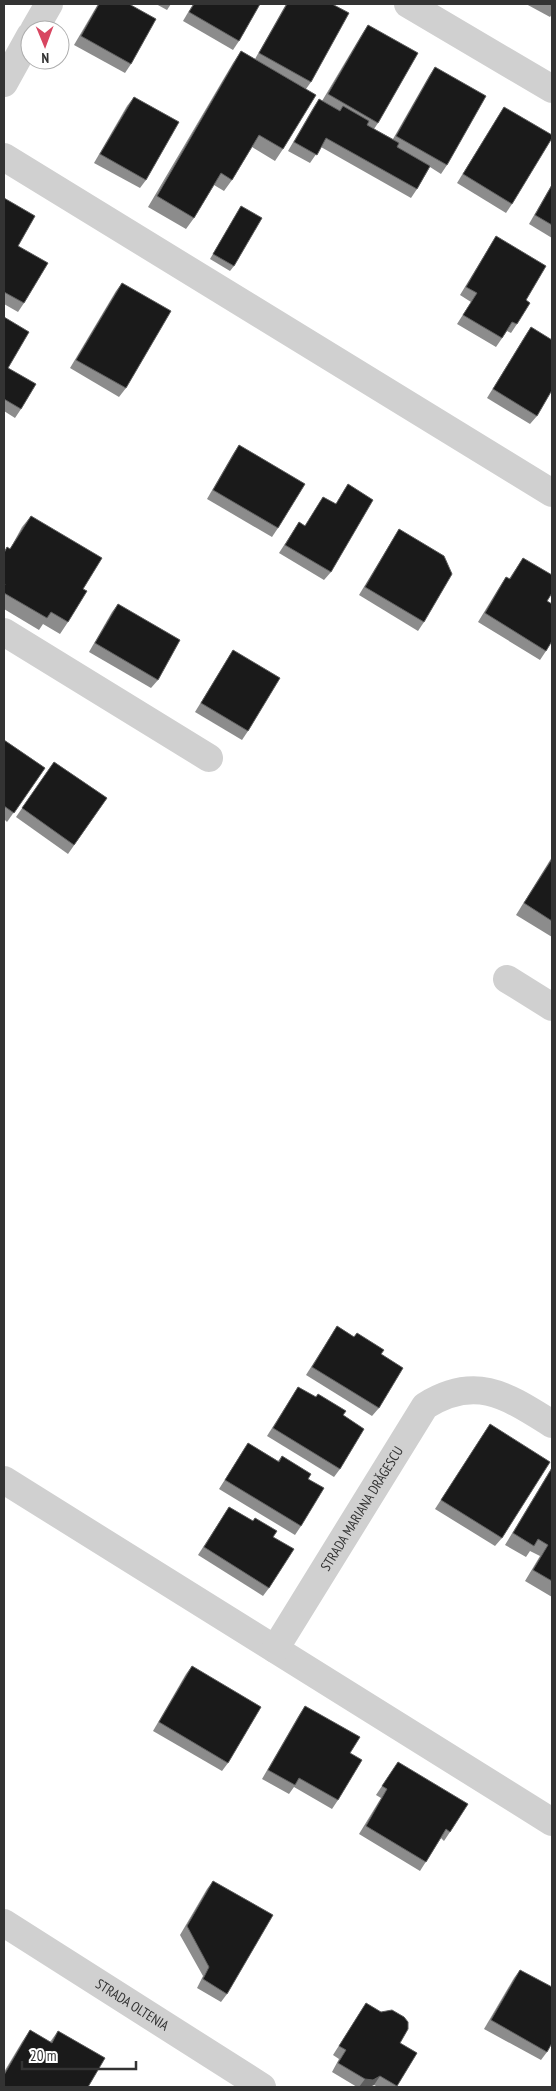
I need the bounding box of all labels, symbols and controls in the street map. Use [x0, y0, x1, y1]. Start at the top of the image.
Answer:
north arrow [20, 20, 70, 70]
text: N [41, 49, 49, 67]
street label: STRADA MARIANA DRĂGESCU [316, 1443, 407, 1574]
street label: STRADA OLTENIA [92, 1975, 173, 2035]
scale bar [22, 2038, 136, 2070]
text: 20 m [30, 2046, 56, 2065]

